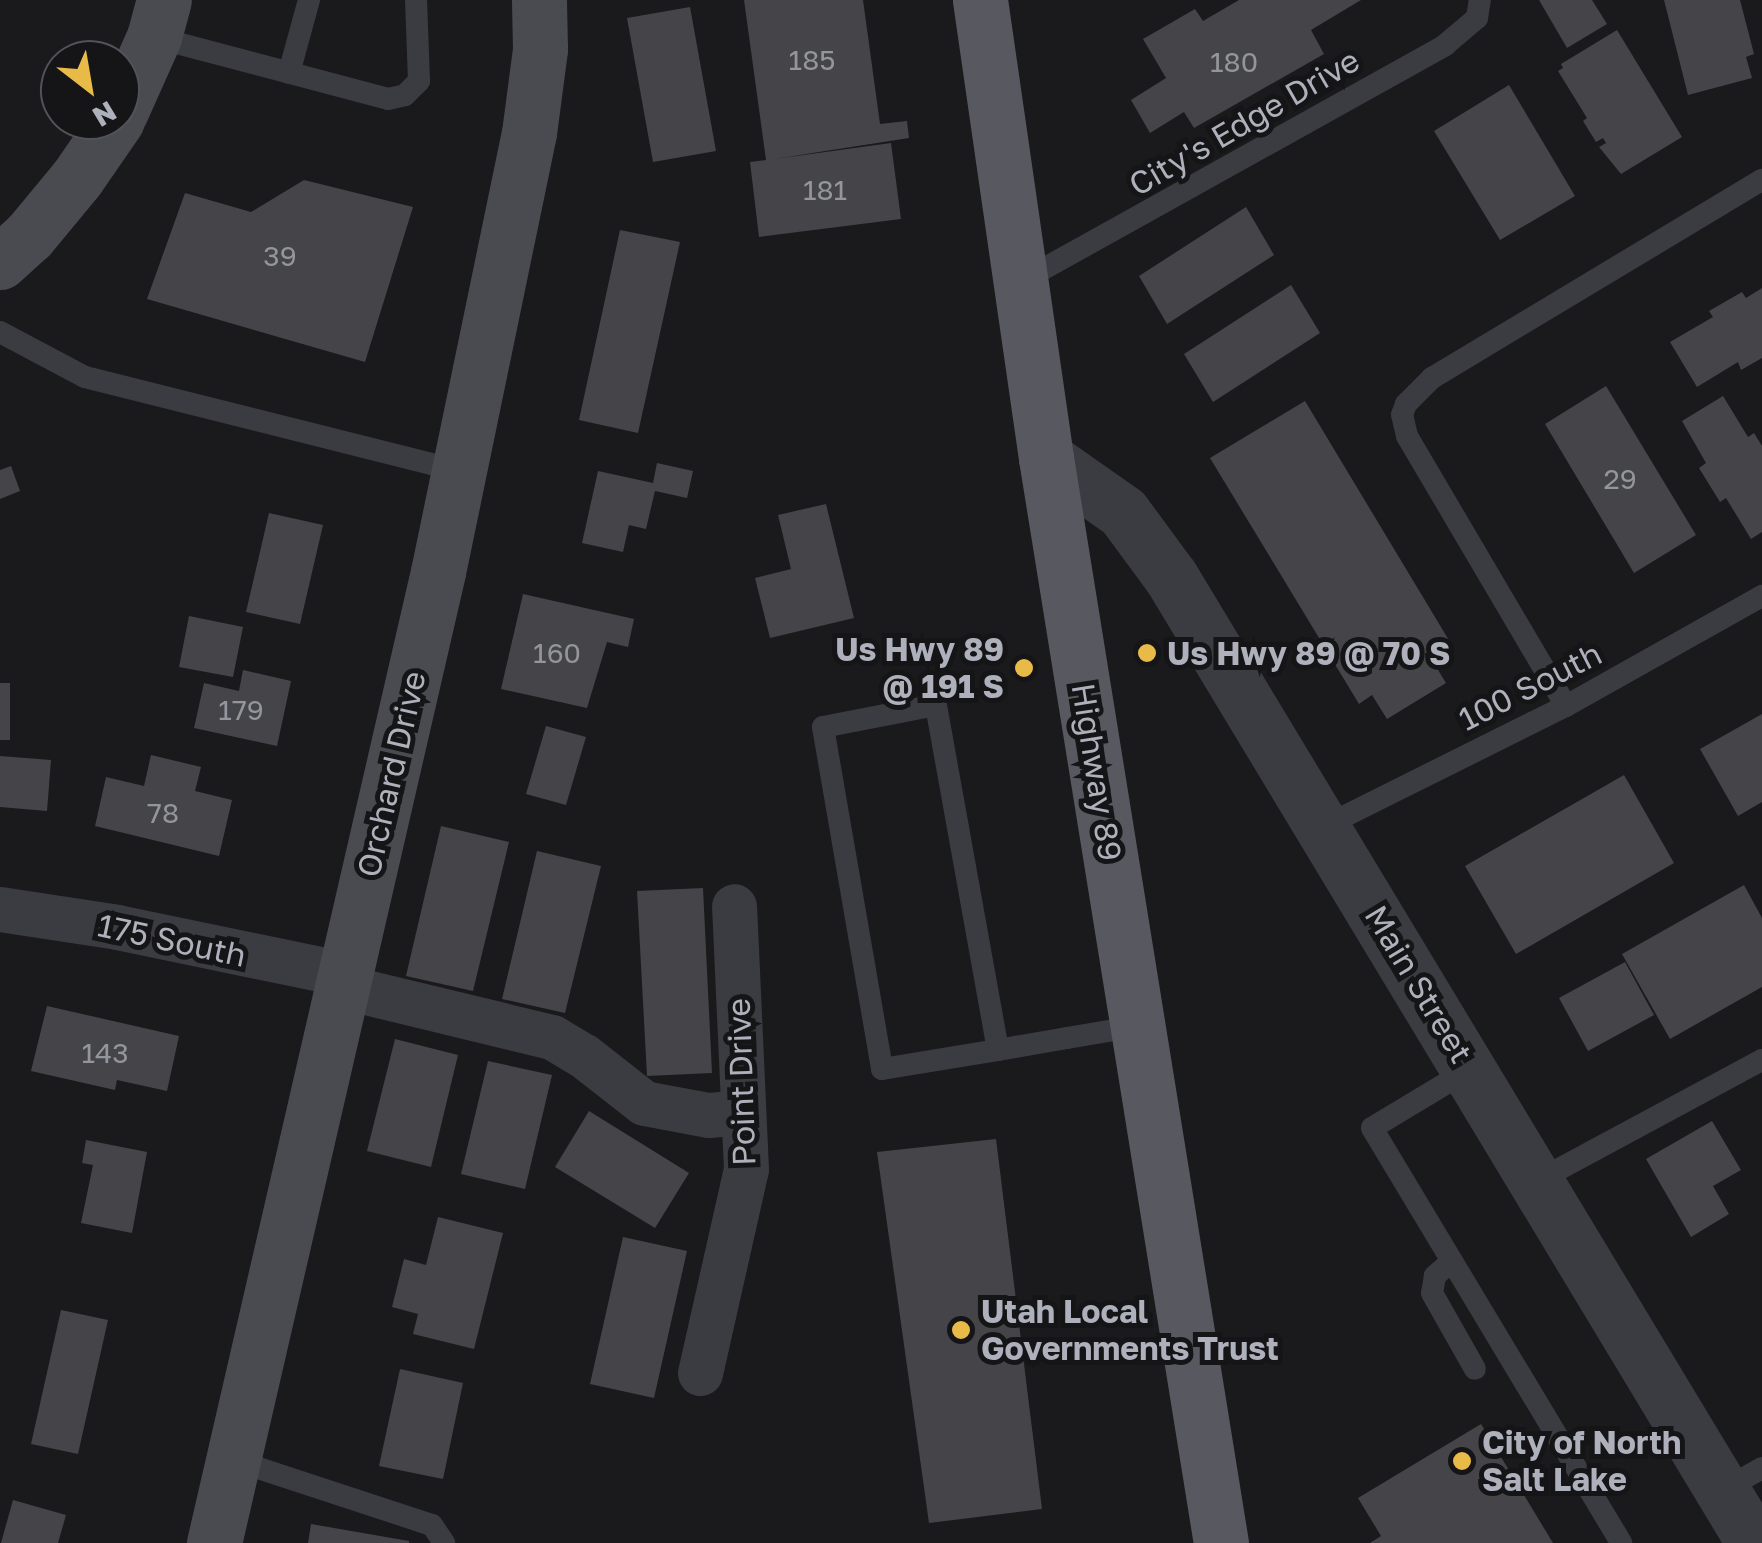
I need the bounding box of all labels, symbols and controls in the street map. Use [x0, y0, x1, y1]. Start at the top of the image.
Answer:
north arrow [40, 40, 140, 140]
street label: City's Edge Drive [1122, 41, 1366, 203]
house number: 185 [789, 43, 835, 77]
house number: 180 [1210, 45, 1258, 79]
text: N [87, 95, 122, 134]
house number: 181 [803, 173, 847, 207]
house number: 39 [263, 239, 297, 273]
house number: 29 [1603, 462, 1637, 496]
place label: Us Hwy 89 @ 191 S [835, 631, 1004, 706]
place label: Us Hwy 89 @ 70 S [1167, 634, 1451, 672]
street label: 100 South [1452, 634, 1608, 738]
house number: 160 [533, 636, 581, 670]
marker: Us Hwy 89 @ 70 S [1136, 642, 1158, 664]
marker: Us Hwy 89 @ 191 S [1013, 657, 1035, 679]
street label: Orchard Drive [349, 667, 433, 881]
street label: Highway 89 [1064, 680, 1130, 864]
house number: 179 [218, 693, 264, 727]
house number: 78 [147, 796, 179, 830]
street label: Main Street [1357, 898, 1481, 1070]
street label: 175 South [94, 906, 250, 974]
street label: Point Drive [719, 997, 763, 1167]
house number: 143 [81, 1036, 129, 1070]
place label: Utah Local Governments Trust [981, 1293, 1279, 1368]
marker: Utah Local Governments Trust [950, 1319, 972, 1341]
place label: City of North Salt Lake [1482, 1424, 1681, 1499]
marker: City of North Salt Lake [1451, 1450, 1473, 1472]

